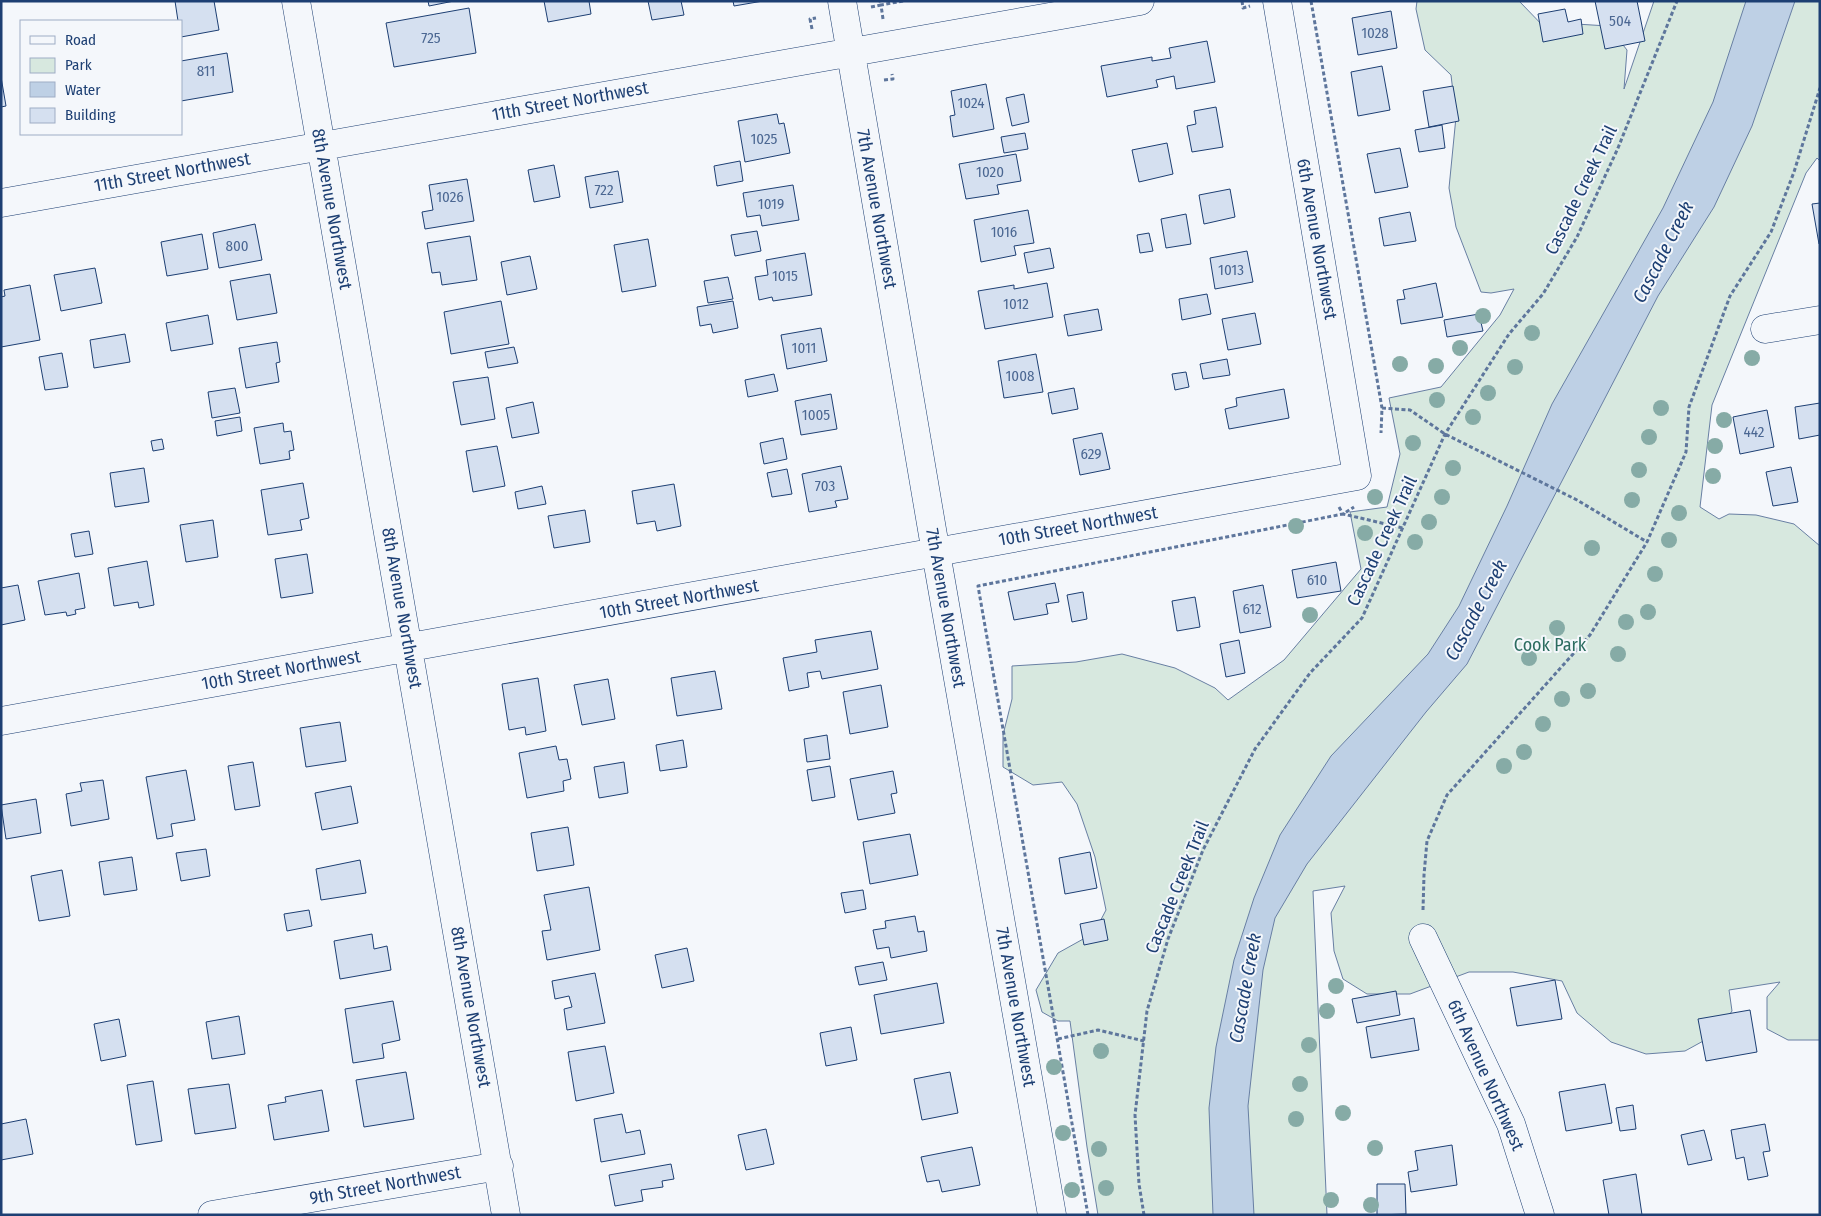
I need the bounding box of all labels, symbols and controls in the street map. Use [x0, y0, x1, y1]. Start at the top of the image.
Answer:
house number: 504 [1609, 12, 1631, 30]
legend [20, 20, 182, 135]
house number: 1028 [1361, 24, 1389, 42]
house number: 725 [421, 29, 441, 47]
text: Road [65, 31, 96, 49]
text: Park [65, 56, 92, 74]
house number: 811 [197, 62, 215, 80]
street label: 11th Street Northwest [490, 76, 650, 126]
text: Water [65, 81, 101, 99]
house number: 1024 [957, 94, 985, 112]
text: Building [65, 106, 116, 124]
street label: Cascade Creek Trail [1540, 122, 1622, 258]
street label: 8th Avenue Northwest [307, 127, 357, 291]
street label: 7th Avenue Northwest [852, 128, 902, 291]
house number: 1025 [750, 130, 778, 148]
street label: 11th Street Northwest [92, 147, 252, 197]
street label: 6th Avenue Northwest [1292, 157, 1342, 321]
house number: 1020 [976, 163, 1004, 181]
house number: 722 [594, 181, 614, 199]
house number: 1026 [436, 188, 464, 206]
house number: 1019 [758, 195, 784, 213]
water label: Cascade Creek [1628, 197, 1698, 307]
house number: 1016 [991, 223, 1017, 241]
house number: 800 [225, 237, 249, 255]
house number: 1013 [1218, 261, 1244, 279]
house number: 1015 [772, 267, 798, 285]
house number: 1012 [1003, 295, 1029, 313]
house number: 1011 [792, 339, 816, 357]
house number: 1008 [1006, 367, 1034, 385]
house number: 1005 [802, 406, 830, 424]
house number: 442 [1744, 423, 1765, 441]
house number: 629 [1080, 445, 1102, 463]
street label: Cascade Creek Trail [1342, 472, 1422, 610]
house number: 703 [815, 477, 835, 495]
street label: 10th Street Northwest [997, 501, 1159, 551]
street label: 8th Avenue Northwest [377, 526, 427, 690]
street label: 7th Avenue Northwest [921, 527, 971, 690]
water label: Cascade Creek [1440, 556, 1512, 664]
house number: 610 [1307, 571, 1327, 589]
street label: 10th Street Northwest [598, 574, 760, 624]
house number: 612 [1242, 600, 1262, 618]
park label: Cook Park [1514, 634, 1587, 656]
street label: 10th Street Northwest [200, 645, 362, 695]
street label: Cascade Creek Trail [1140, 817, 1214, 957]
street label: 8th Avenue Northwest [446, 925, 496, 1089]
street label: 7th Avenue Northwest [991, 926, 1041, 1089]
water label: Cascade Creek [1224, 931, 1266, 1045]
street label: 6th Avenue Northwest [1443, 996, 1529, 1154]
street label: 9th Street Northwest [308, 1161, 462, 1209]

